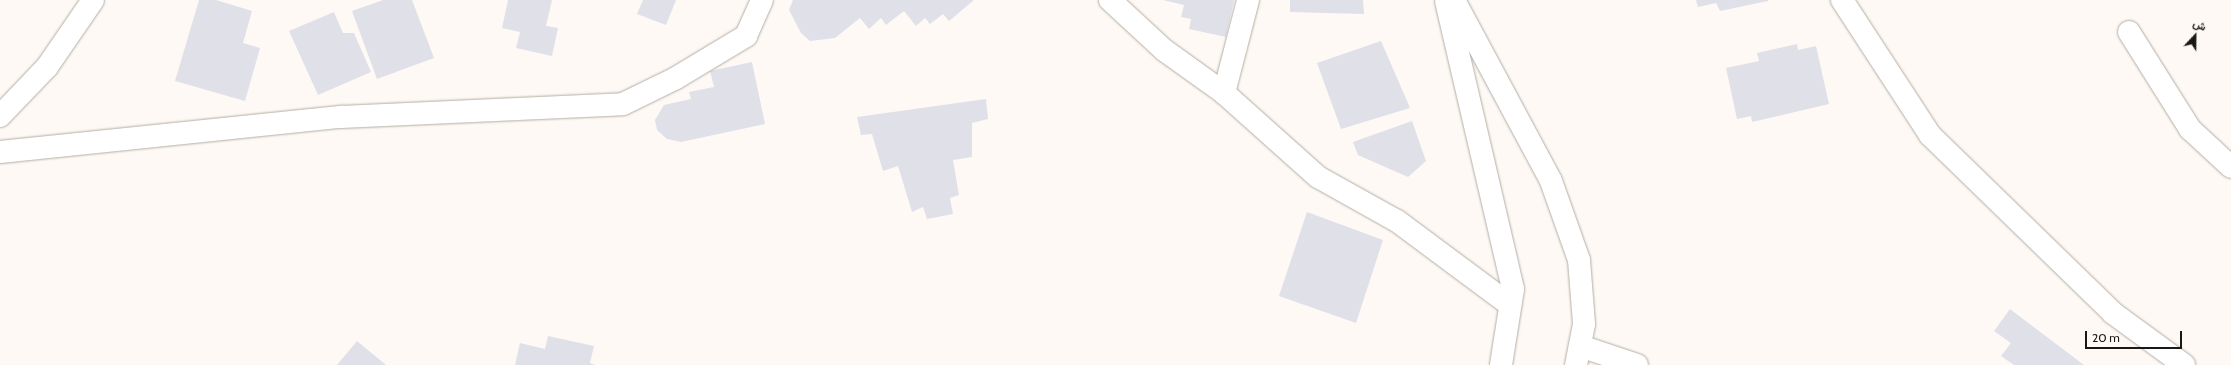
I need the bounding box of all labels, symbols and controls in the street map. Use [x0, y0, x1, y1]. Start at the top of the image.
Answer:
north arrow [2175, 16, 2215, 56]
text: ش [2191, 16, 2208, 34]
scale bar [2087, 323, 2184, 349]
text: 20 m [2092, 330, 2120, 345]

